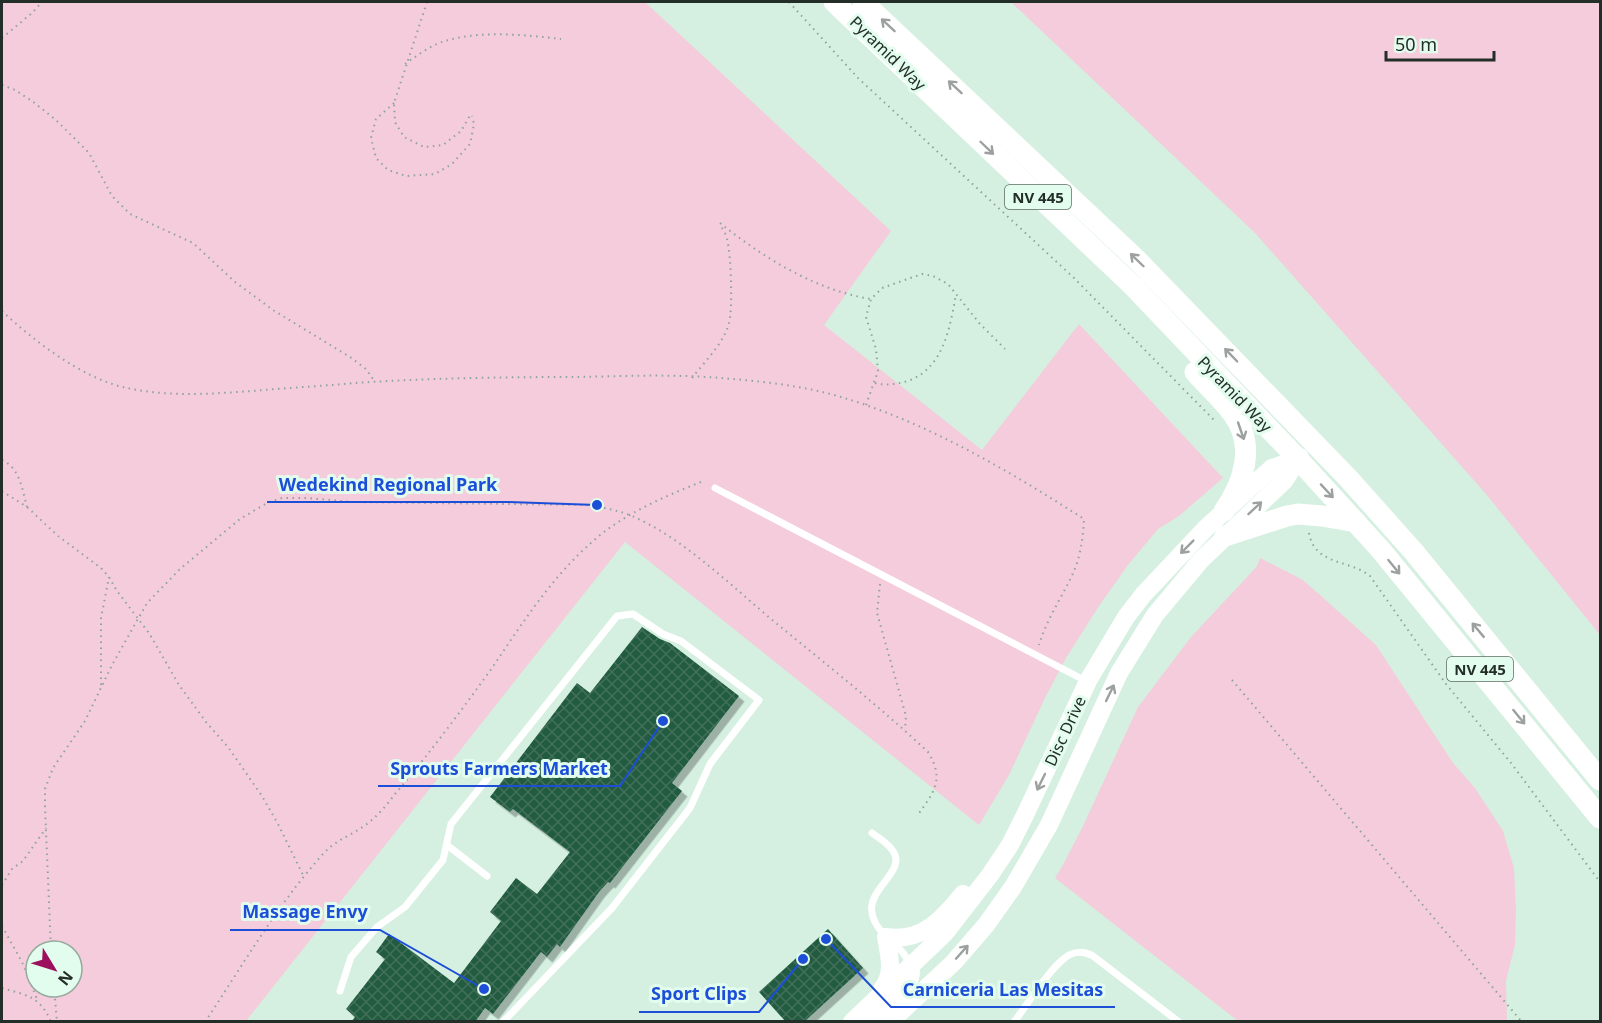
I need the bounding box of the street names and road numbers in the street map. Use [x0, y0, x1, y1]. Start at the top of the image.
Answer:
street label: Pyramid Way [845, 11, 931, 95]
road number: NV 445 [1005, 185, 1071, 209]
street label: Pyramid Way [1193, 351, 1277, 437]
road number: NV 445 [1447, 657, 1513, 681]
street label: Disc Drive [1039, 692, 1091, 770]

